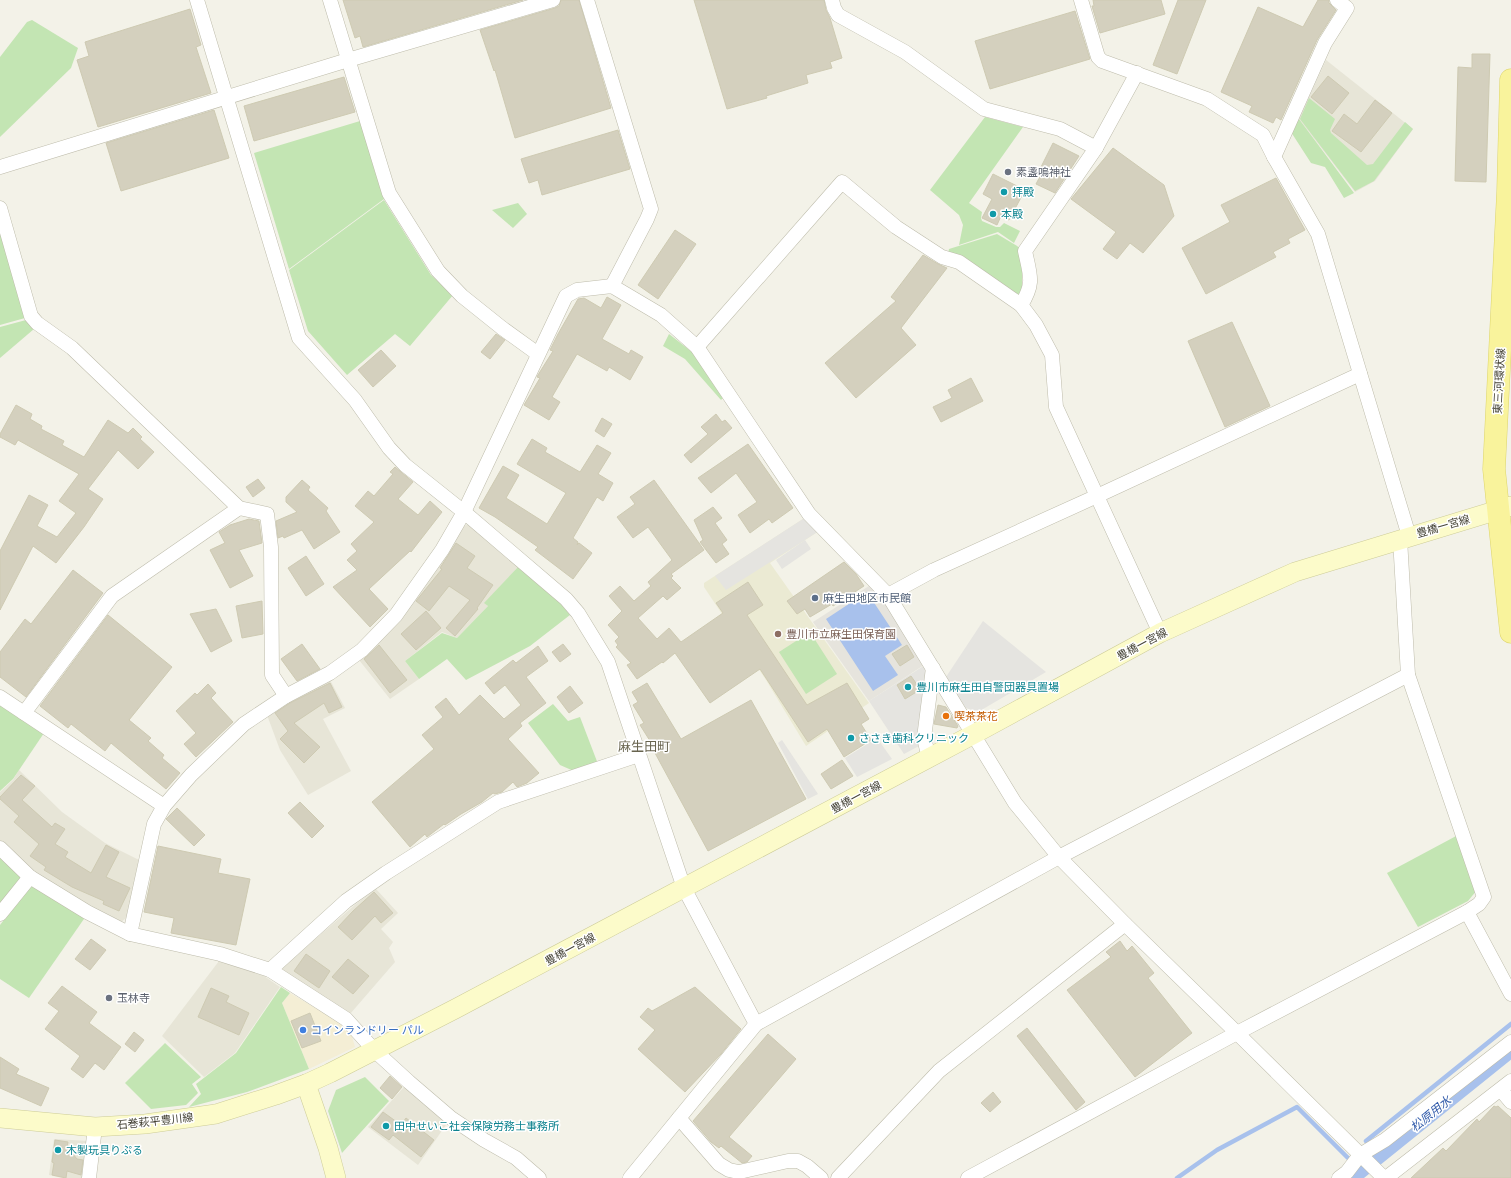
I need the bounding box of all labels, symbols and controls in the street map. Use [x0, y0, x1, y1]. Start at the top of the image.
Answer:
place label: 素盞嗚神社 [1016, 166, 1071, 179]
marker: 素盞嗚神社 [1003, 167, 1013, 177]
place label: 拝殿 [1012, 186, 1034, 199]
marker: 拝殿 [999, 187, 1009, 197]
place label: 本殿 [1001, 208, 1023, 221]
marker: 本殿 [988, 209, 998, 219]
street label: 東三河環状線 [1491, 348, 1508, 414]
street label: 豊橋一宮線 [1415, 513, 1471, 540]
place label: 麻生田地区市民館 [823, 592, 911, 605]
marker: 麻生田地区市民館 [810, 593, 820, 603]
street label: 豊橋一宮線 [1115, 626, 1170, 663]
place label: 豊川市立麻生田保育園 [786, 628, 896, 641]
marker: 豊川市立麻生田保育園 [773, 629, 783, 639]
place label: 豊川市麻生田自警団器具置場 [916, 681, 1059, 694]
marker: 豊川市麻生田自警団器具置場 [903, 682, 913, 692]
place label: 喫茶茶花 [954, 710, 998, 723]
marker: 喫茶茶花 [941, 711, 951, 721]
place label: ささき歯科クリニック [859, 732, 969, 745]
marker: ささき歯科クリニック [846, 733, 856, 743]
district label: 麻生田町 [618, 739, 670, 754]
street label: 豊橋一宮線 [829, 779, 884, 816]
street label: 豊橋一宮線 [543, 931, 598, 968]
place label: 玉林寺 [117, 992, 150, 1005]
marker: 玉林寺 [104, 993, 114, 1003]
place label: コインランドリー パル [311, 1024, 424, 1037]
marker: コインランドリー パル [298, 1025, 308, 1035]
water label: 松原用水 [1408, 1092, 1456, 1135]
street label: 石巻萩平豊川線 [116, 1111, 194, 1132]
place label: 田中せいこ社会保険労務士事務所 [394, 1120, 560, 1133]
marker: 田中せいこ社会保険労務士事務所 [381, 1121, 391, 1131]
place label: 木製玩具りぷる [66, 1144, 143, 1157]
marker: 木製玩具りぷる [53, 1145, 63, 1155]

